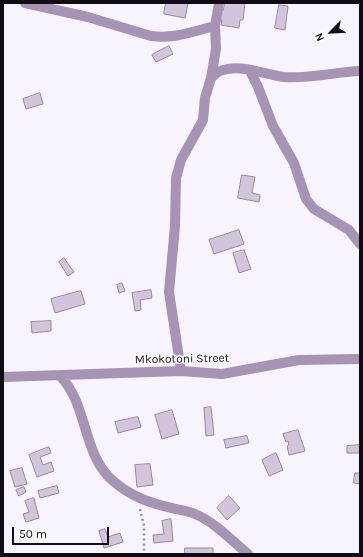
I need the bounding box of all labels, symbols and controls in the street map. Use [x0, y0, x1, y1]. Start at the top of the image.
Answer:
north arrow [311, 12, 351, 52]
text: N [312, 31, 327, 43]
street label: Mkokotoni Street [135, 351, 229, 367]
scale bar [14, 519, 111, 545]
text: 50 m [19, 527, 47, 541]

